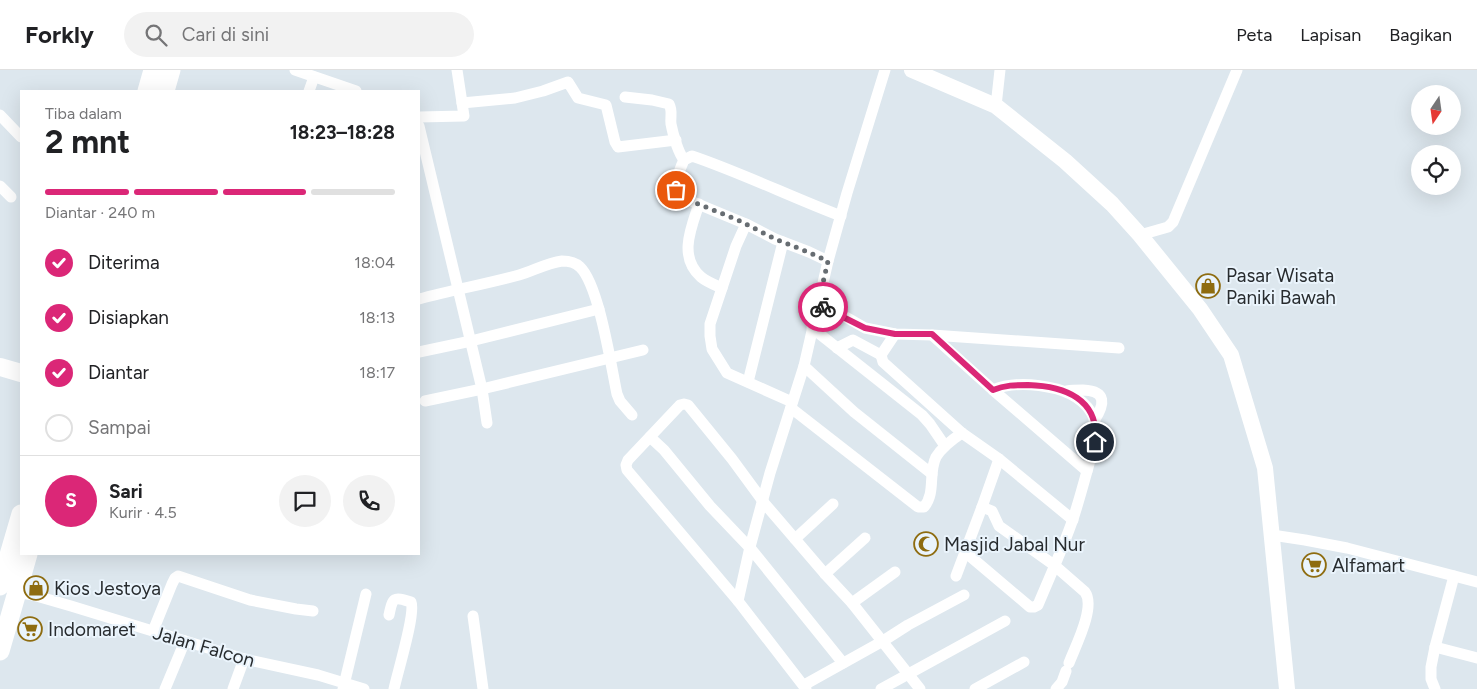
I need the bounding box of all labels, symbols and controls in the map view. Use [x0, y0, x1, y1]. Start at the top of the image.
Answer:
search box [124, 12, 474, 57]
text: Forkly [25, 20, 94, 49]
icon: search [142, 21, 170, 49]
text: Cari di sini [182, 23, 269, 46]
text: Peta [1236, 24, 1272, 46]
text: Lapisan [1300, 24, 1361, 46]
text: Bagikan [1389, 24, 1452, 46]
north arrow [1411, 85, 1461, 135]
map controls [1411, 85, 1461, 195]
text: Tiba dalam [45, 104, 122, 123]
text: 18:23–18:28 [290, 121, 395, 144]
text: 2 mnt [45, 123, 130, 161]
button: locate [1411, 145, 1461, 195]
pin [655, 169, 697, 211]
icon: bag [662, 176, 690, 204]
text: Diantar · 240 m [45, 203, 155, 222]
icon: check [45, 249, 73, 277]
text: Diterima [88, 251, 160, 274]
text: 18:04 [354, 253, 395, 272]
place label: Pasar Wisata Paniki Bawah [1226, 264, 1336, 309]
shop icon: Pasar Wisata Paniki Bawah [1195, 273, 1221, 299]
courier [798, 282, 848, 332]
icon: bike [809, 293, 837, 321]
icon: check [45, 304, 73, 332]
text: Disiapkan [88, 306, 169, 329]
text: 18:13 [359, 308, 395, 327]
icon: check [45, 359, 73, 387]
text: Diantar [88, 361, 149, 384]
text: 18:17 [359, 363, 395, 382]
text: Sampai [88, 416, 151, 439]
pin [1074, 421, 1116, 463]
icon: home [1081, 428, 1109, 456]
button: chat [279, 475, 331, 527]
button: phone [343, 475, 395, 527]
text: Sari [109, 480, 143, 503]
text: S [65, 489, 77, 512]
text: Kurir · 4.5 [109, 503, 177, 522]
mosque icon: Masjid Jabal Nur [913, 531, 939, 557]
place label: Masjid Jabal Nur [944, 533, 1085, 556]
supermarket icon: Alfamart [1301, 552, 1327, 578]
place label: Alfamart [1332, 554, 1405, 577]
shop icon: Kios Jestoya [23, 575, 49, 601]
place label: Kios Jestoya [54, 577, 161, 600]
supermarket icon: Indomaret [17, 616, 43, 642]
place label: Indomaret [48, 618, 136, 641]
street label: Jalan Falcon [150, 621, 257, 672]

